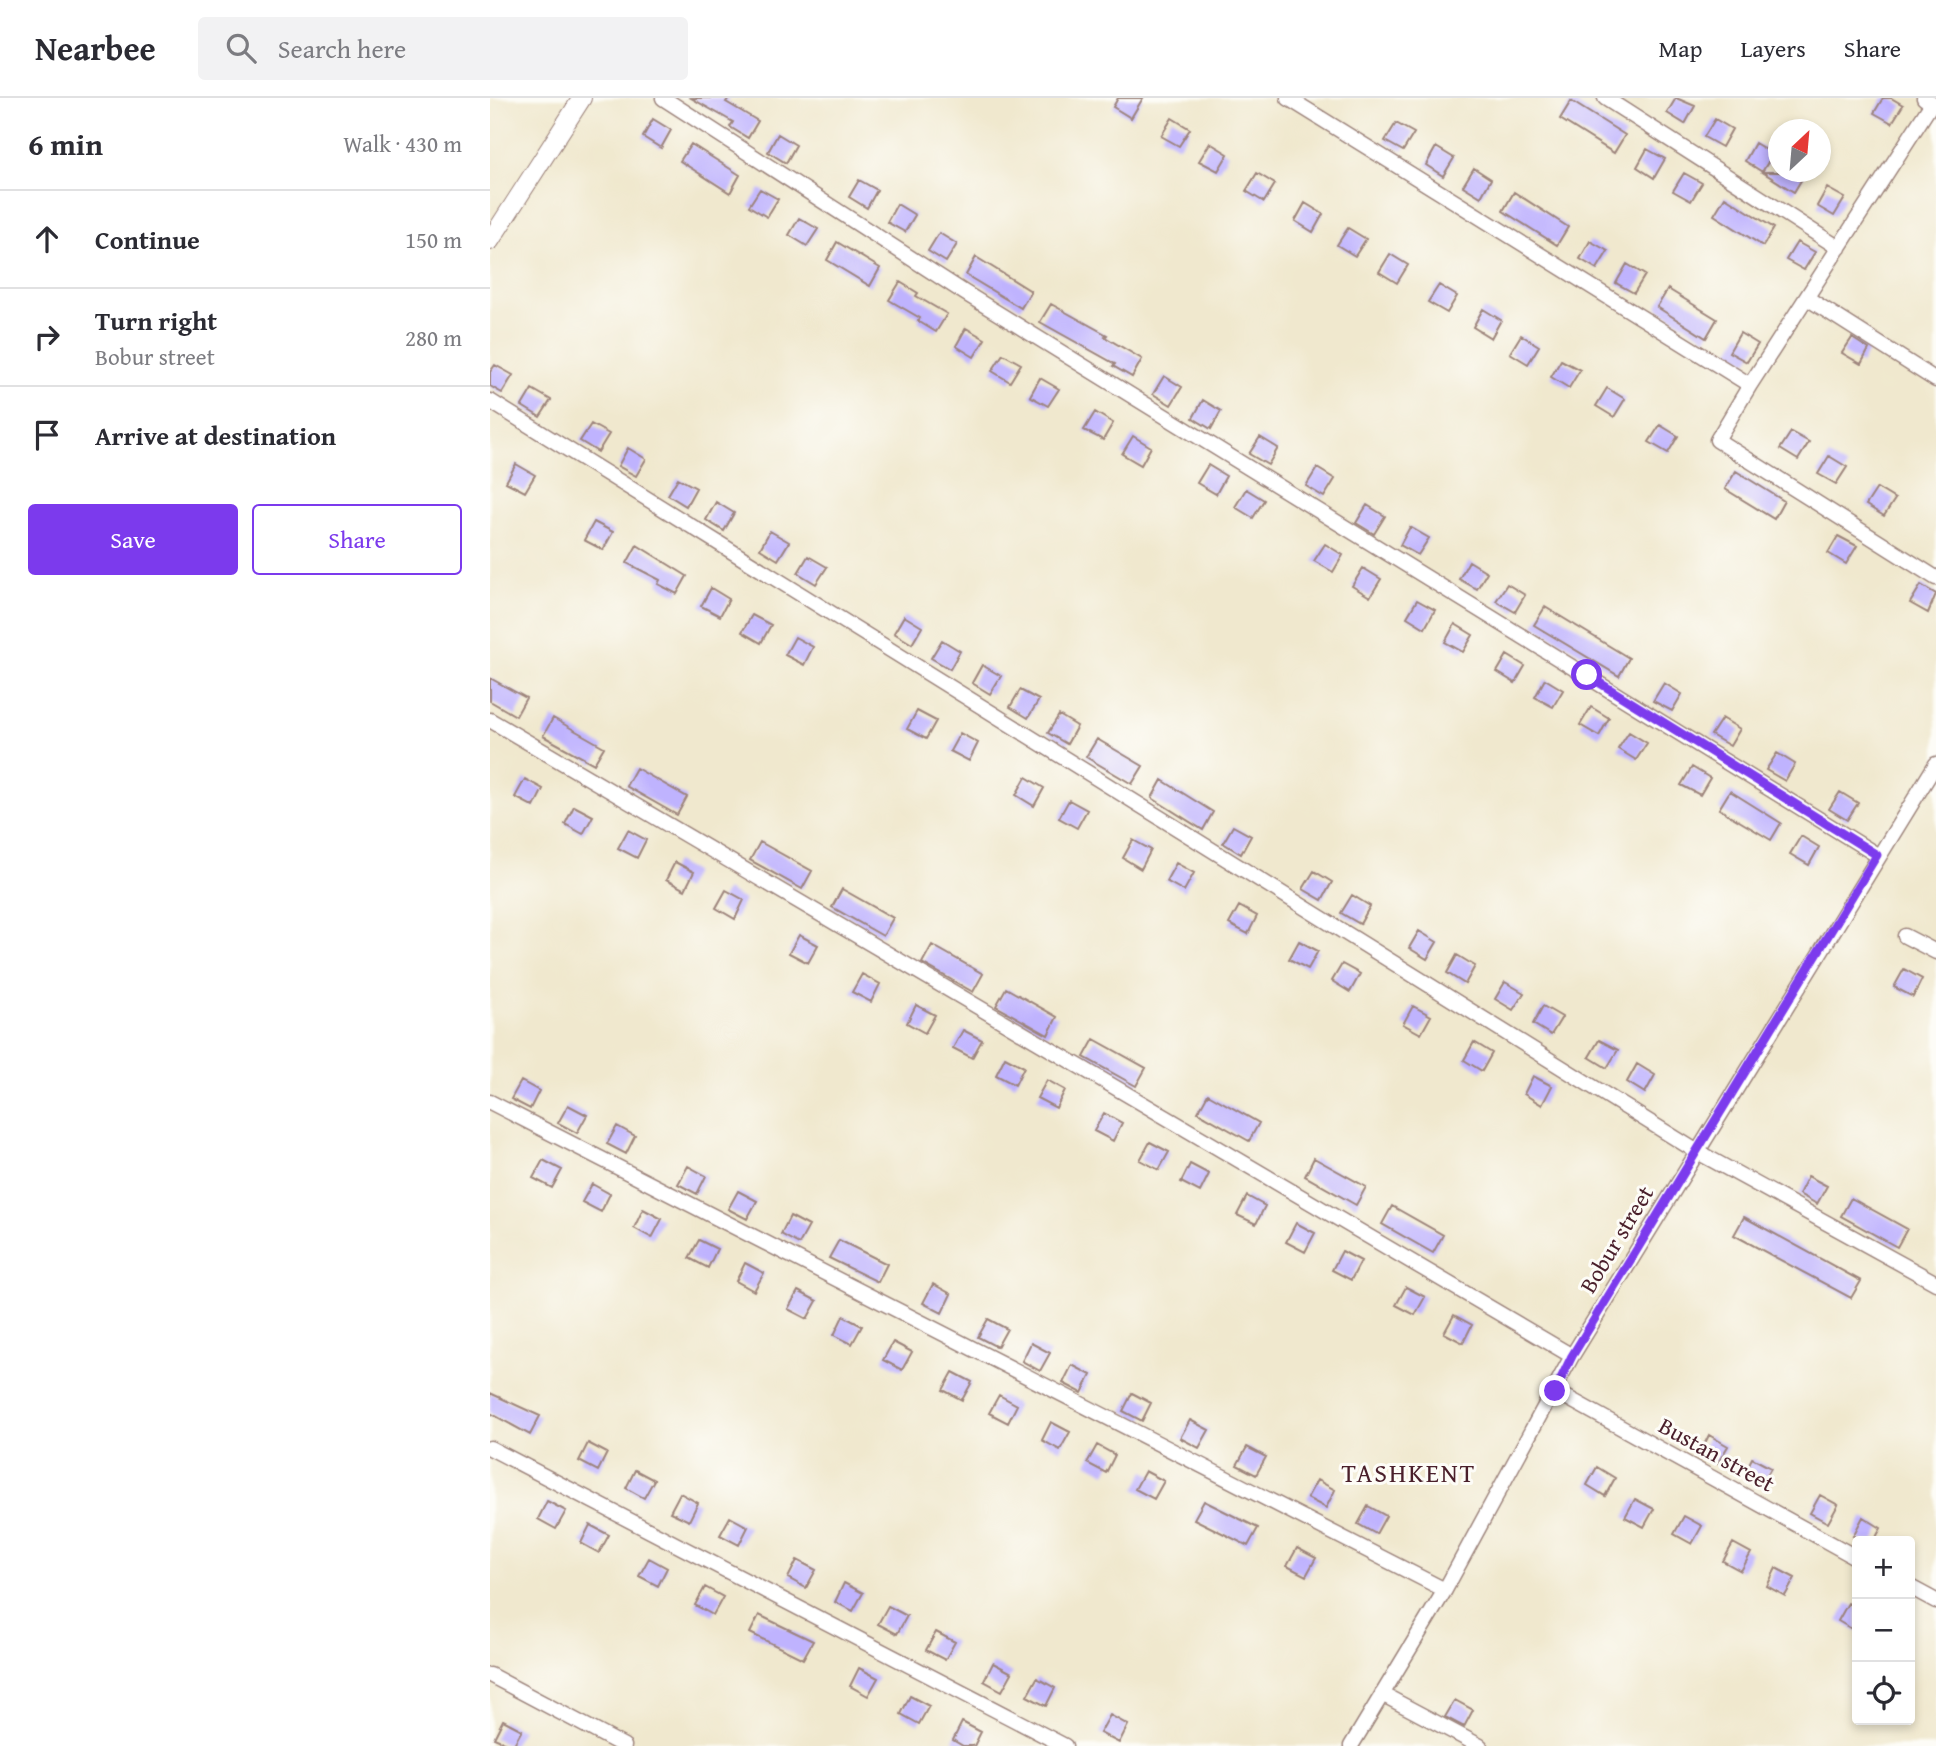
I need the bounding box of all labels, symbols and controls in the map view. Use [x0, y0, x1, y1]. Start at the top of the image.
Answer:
search box [198, 17, 688, 80]
text: Nearbee [35, 24, 156, 72]
icon: search [222, 29, 260, 67]
text: Search here [278, 29, 406, 68]
text: Map [1659, 31, 1702, 66]
text: Layers [1740, 31, 1806, 66]
text: Share [1844, 31, 1901, 66]
north arrow [1768, 119, 1831, 182]
text: 6 min [28, 122, 103, 166]
text: Walk · 430 m [343, 127, 462, 160]
icon: ahead [28, 220, 66, 258]
text: Continue [95, 220, 200, 259]
text: 150 m [405, 223, 462, 256]
text: Turn right [95, 301, 217, 340]
icon: right [28, 318, 66, 356]
text: 280 m [405, 321, 462, 354]
text: Bobur street [95, 340, 215, 373]
icon: arrive [28, 416, 66, 454]
text: Arrive at destination [95, 416, 336, 455]
button: Save [28, 504, 238, 575]
button: Share [252, 504, 462, 575]
route start [1571, 659, 1602, 690]
street label: Bobur street [1571, 1179, 1661, 1299]
route end [1539, 1375, 1570, 1406]
street label: Bustаn street [1653, 1409, 1781, 1499]
district label: TASHKENT [1342, 1453, 1476, 1492]
map controls [1852, 1536, 1915, 1725]
button: + [1852, 1536, 1915, 1599]
button: − [1852, 1599, 1915, 1662]
button: locate [1852, 1662, 1915, 1725]

